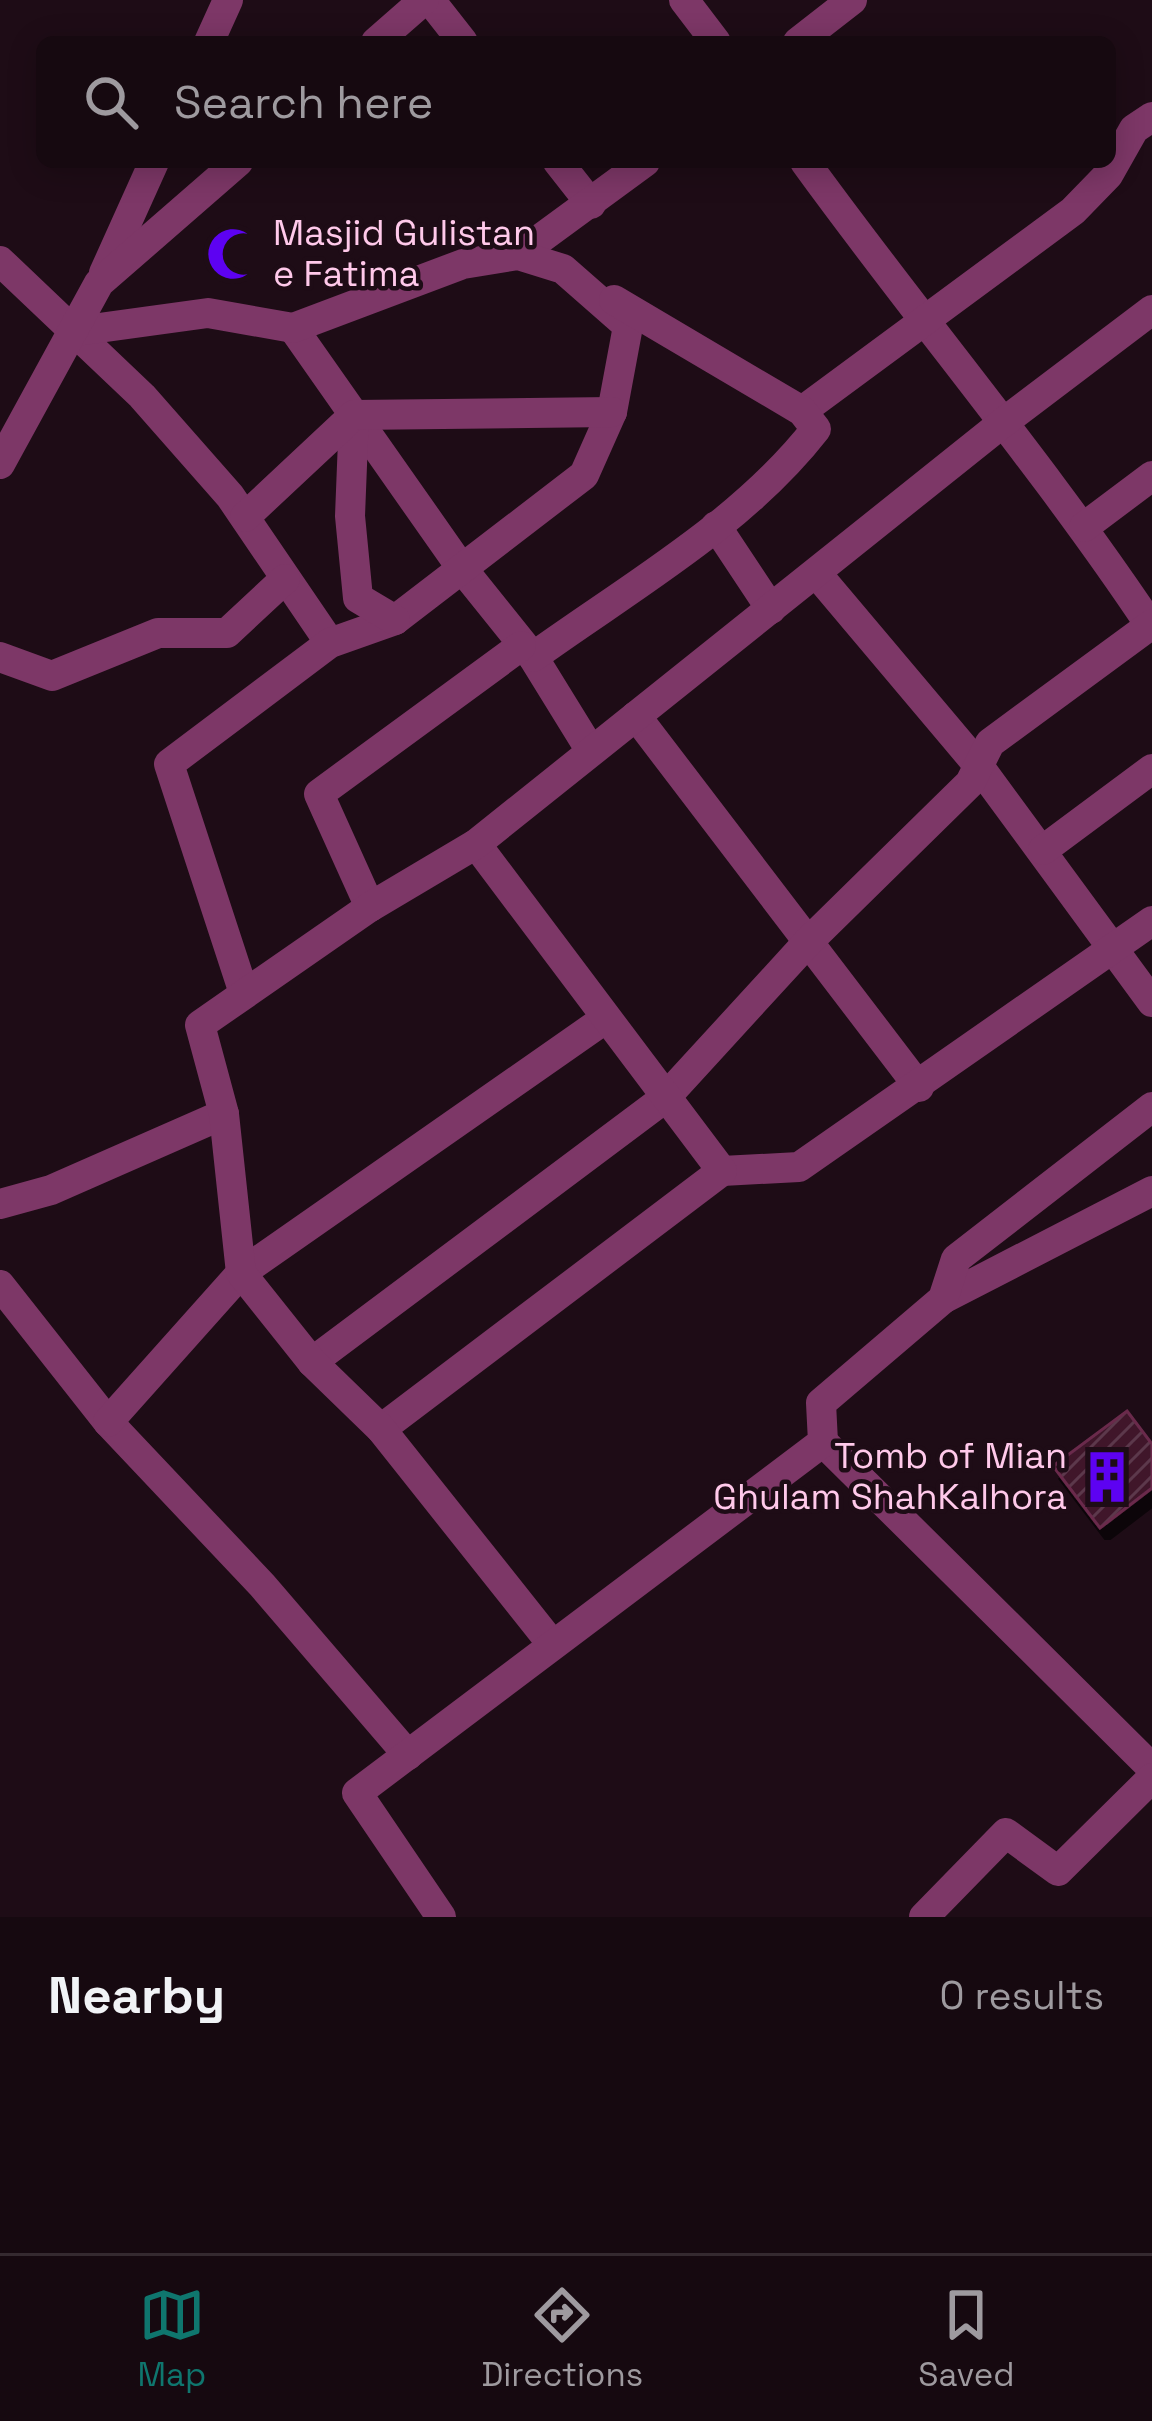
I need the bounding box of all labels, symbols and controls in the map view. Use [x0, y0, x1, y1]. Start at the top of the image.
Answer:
search box [36, 36, 1116, 168]
icon: search [78, 69, 144, 135]
text: Search here [174, 74, 433, 131]
place label: Masjid Gulistan e Fatima [273, 210, 535, 297]
mosque icon: Masjid Gulistan e Fatima [204, 225, 262, 283]
place label: Tomb of Mian Ghulam ShahKalhora [713, 1433, 1067, 1520]
building icon: Tomb of Mian Ghulam ShahKalhora [1078, 1448, 1136, 1506]
text: Nearby [48, 1963, 225, 2028]
text: 0 results [939, 1971, 1104, 2020]
tab: Map [138, 2282, 206, 2396]
tab: Directions [481, 2282, 643, 2396]
tab: Saved [918, 2282, 1014, 2396]

